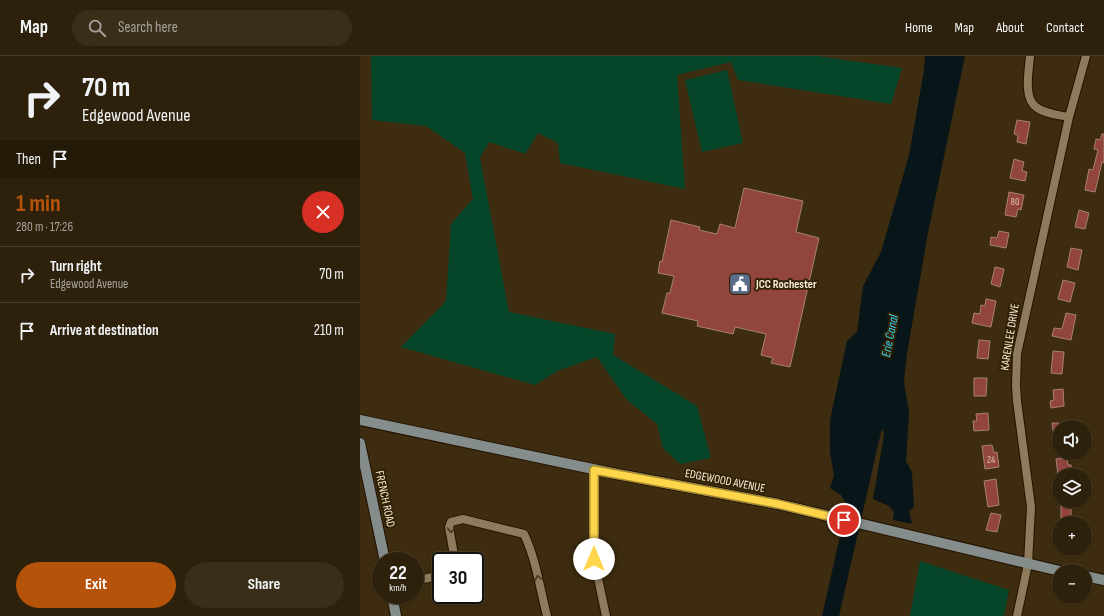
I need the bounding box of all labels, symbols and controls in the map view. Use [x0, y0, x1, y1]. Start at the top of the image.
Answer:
search box [72, 10, 352, 46]
text: Map [20, 16, 48, 39]
icon: search [86, 17, 108, 39]
text: Search here [118, 18, 178, 37]
text: Home [905, 19, 933, 36]
text: Map [955, 19, 974, 36]
text: About [996, 19, 1024, 36]
text: Contact [1046, 19, 1084, 36]
text: 70 m [82, 71, 130, 104]
icon: right [16, 72, 68, 124]
text: Edgewood Avenue [82, 105, 190, 126]
icon: arrive [49, 148, 71, 170]
text: Then [16, 150, 41, 169]
text: 1 min [16, 189, 61, 218]
button: close [302, 191, 344, 233]
house number: 80 [1011, 196, 1019, 208]
text: 280 m · 17:26 [16, 219, 73, 235]
text: Turn right [50, 257, 102, 276]
icon: right [16, 264, 38, 286]
text: 70 m [319, 265, 344, 284]
public building icon: JCC Rochester [727, 271, 753, 297]
text: Edgewood Avenue [50, 276, 128, 292]
place label: JCC Rochester [755, 277, 817, 292]
street label: KARENLEE DRIVE [997, 302, 1023, 372]
water label: Erie Canal [878, 313, 902, 359]
icon: arrive [16, 320, 38, 342]
text: Arrive at destination [50, 321, 159, 340]
text: 210 m [314, 321, 344, 340]
map controls [1052, 420, 1092, 604]
button: sound [1052, 420, 1092, 460]
house number: 24 [987, 454, 995, 466]
street label: EDGEWOOD AVENUE [684, 466, 766, 496]
button: layers [1052, 468, 1092, 508]
street label: FRENCH ROAD [372, 469, 398, 529]
pin [827, 503, 861, 537]
icon: arrive [833, 509, 855, 531]
button: + [1052, 516, 1092, 556]
one-way arrow [447, 527, 455, 533]
position arrow [573, 538, 615, 580]
speed limit sign: 30 [432, 552, 484, 604]
text: 22 [389, 561, 407, 585]
button: Exit [16, 562, 176, 608]
button: Share [184, 562, 344, 608]
button: − [1052, 564, 1092, 604]
one-way arrow [534, 575, 542, 581]
text: km/h [389, 582, 407, 594]

